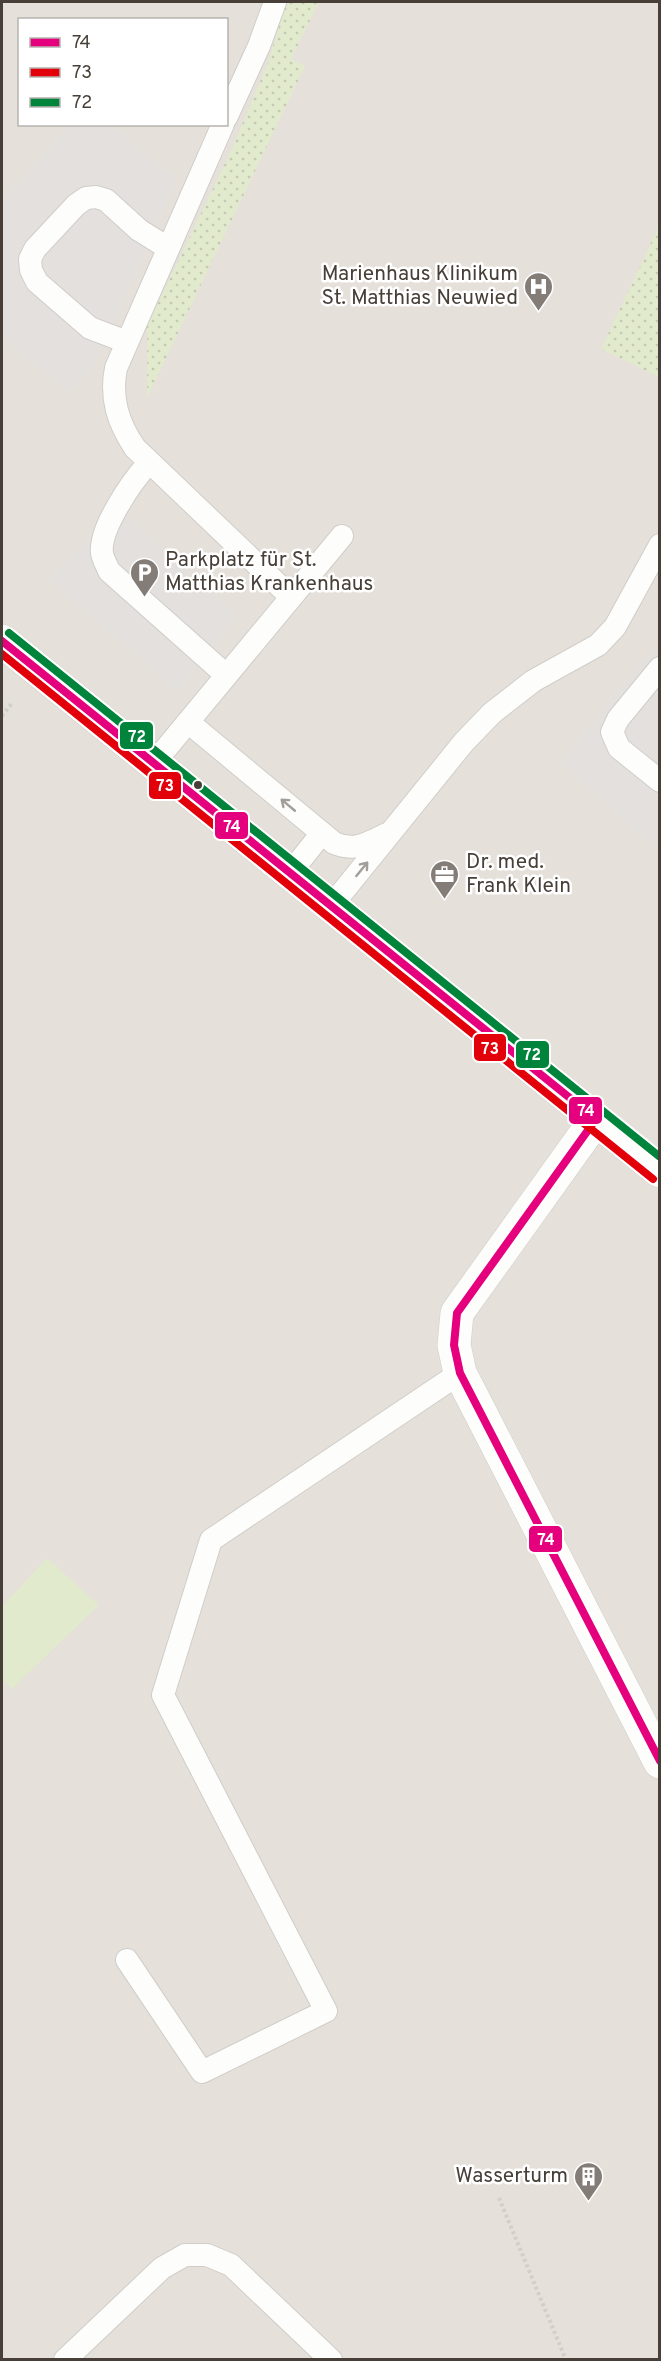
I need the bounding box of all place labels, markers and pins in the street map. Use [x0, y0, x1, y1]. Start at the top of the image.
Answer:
place label: Marienhaus Klinikum St. Matthias Neuwied [321, 261, 518, 312]
hospital icon: Marienhaus Klinikum St. Matthias Neuwied [523, 270, 555, 312]
place label: Parkplatz für St. Matthias Krankenhaus [165, 547, 373, 598]
parking icon: Parkplatz für St. Matthias Krankenhaus [128, 556, 160, 598]
unlabelled marker [192, 779, 204, 791]
place label: Dr. med. Frank Klein [466, 849, 571, 900]
office icon: Dr. med. Frank Klein [429, 858, 461, 900]
building icon: Wasserturm [573, 2160, 605, 2202]
place label: Wasserturm [455, 2163, 568, 2190]

